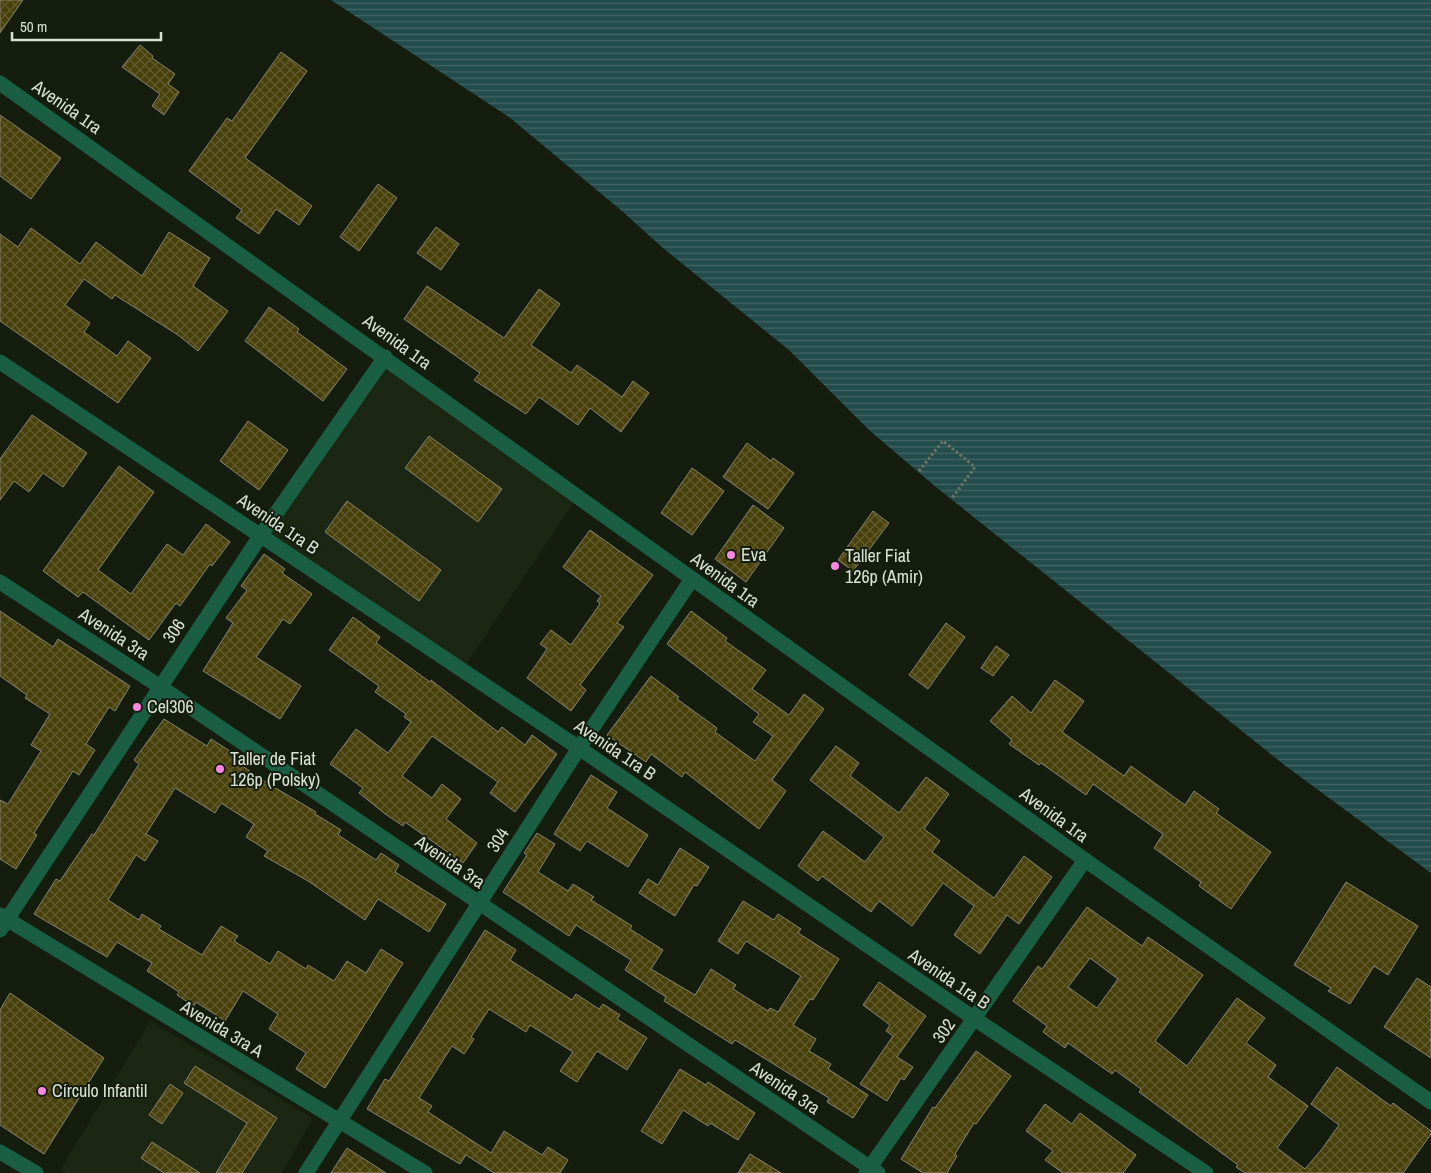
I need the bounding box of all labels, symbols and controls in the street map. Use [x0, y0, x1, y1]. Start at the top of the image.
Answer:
scale bar [12, 10, 161, 42]
text: 50 m [20, 16, 47, 37]
street label: Avenida 1ra [27, 73, 107, 140]
street label: Avenida 1ra [357, 308, 437, 375]
street label: Avenida 1ra B [232, 487, 324, 560]
place label: Eva [741, 542, 766, 567]
place label: Taller Fiat 126p (Amir) [845, 543, 923, 589]
street label: Avenida 1ra [685, 546, 765, 613]
marker: Eva [725, 549, 737, 561]
marker: Taller Fiat 126p (Amir) [829, 560, 841, 572]
street label: Avenida 3ra [73, 601, 154, 666]
street label: 306 [156, 614, 191, 648]
place label: Cel306 [147, 694, 194, 719]
marker: Cel306 [131, 701, 143, 713]
street label: Avenida 1ra B [569, 713, 661, 786]
place label: Taller de Fiat 126p (Polsky) [230, 746, 320, 792]
marker: Taller de Fiat 126p (Polsky) [214, 763, 226, 775]
street label: Avenida 1ra [1014, 781, 1094, 848]
street label: 304 [480, 823, 515, 857]
street label: Avenida 3ra [410, 828, 490, 894]
street label: Avenida 1ra B [903, 942, 995, 1015]
street label: Avenida 3ra A [175, 994, 268, 1063]
street label: 302 [926, 1013, 961, 1048]
street label: Avenida 3ra [745, 1054, 825, 1120]
place label: Círculo Infantil [52, 1078, 147, 1103]
marker: Círculo Infantil [36, 1085, 48, 1097]

